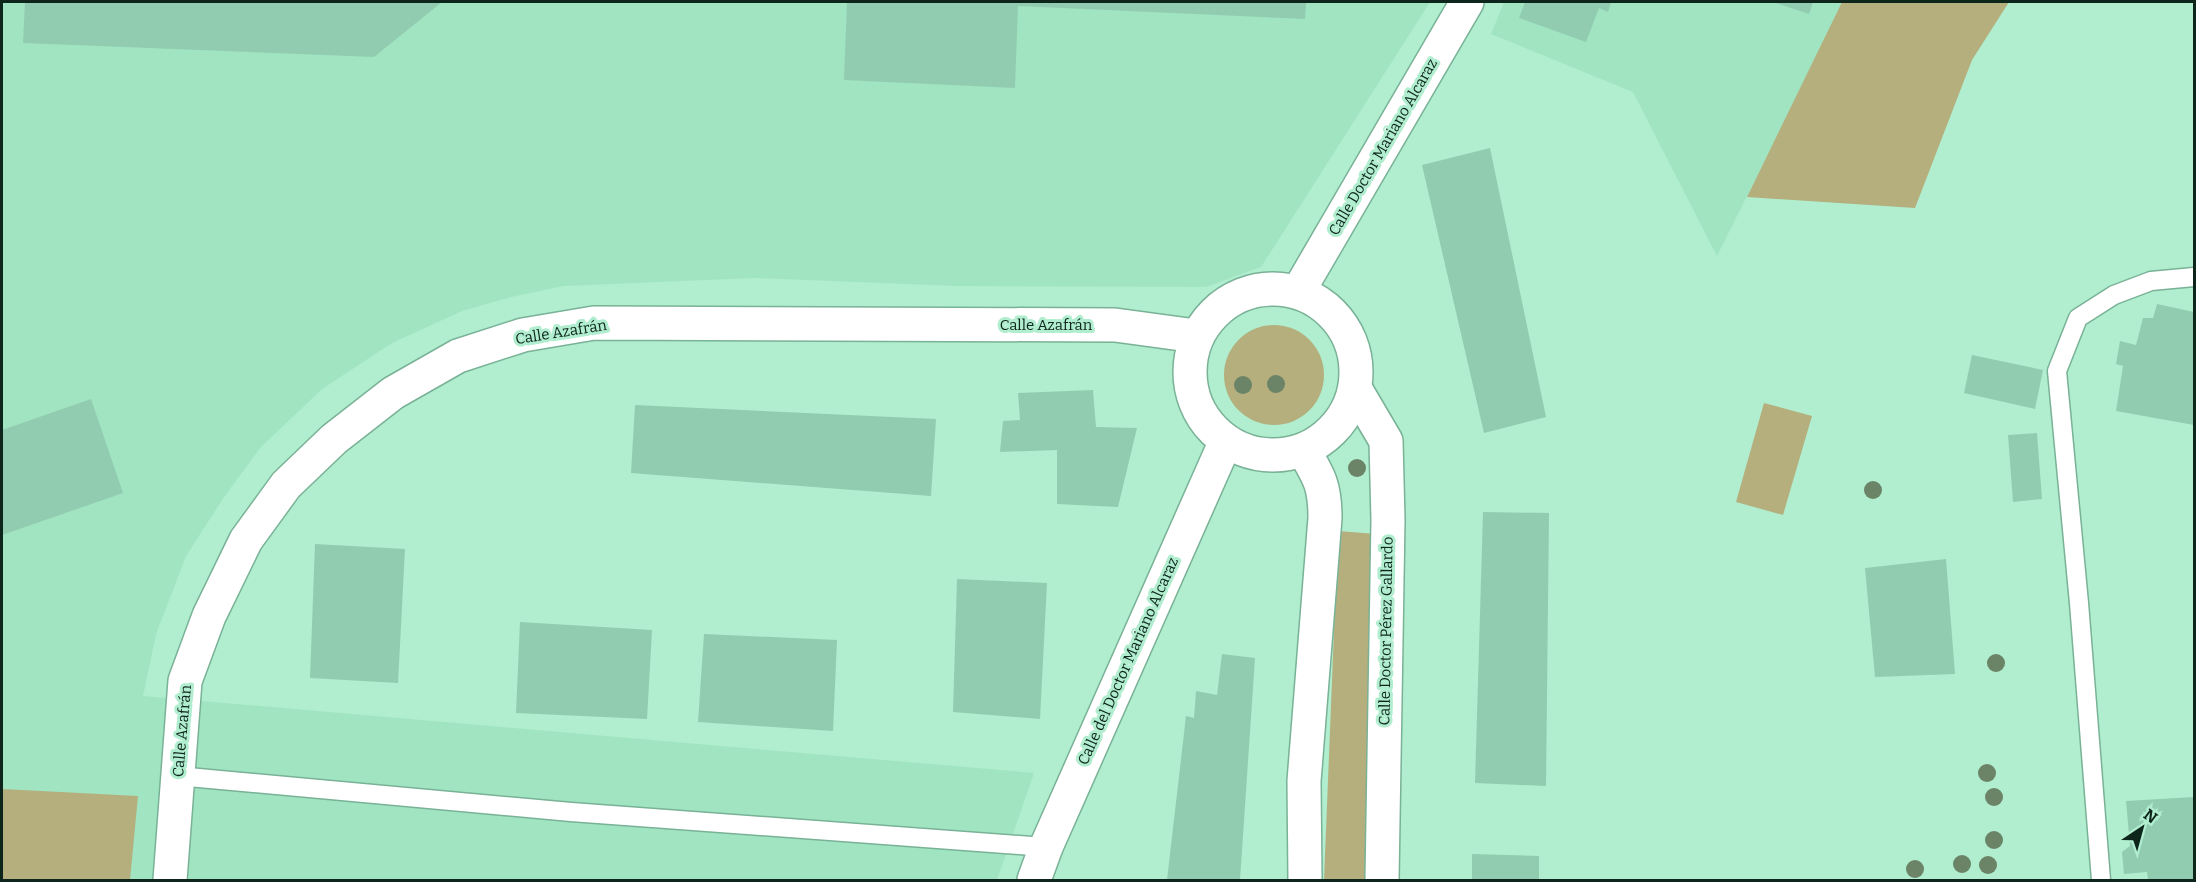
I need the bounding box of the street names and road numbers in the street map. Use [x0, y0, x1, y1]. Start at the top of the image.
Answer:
street label: Calle Doctor Mariano Alcaraz [1325, 55, 1441, 239]
street label: Calle Azafrán [514, 316, 609, 348]
street label: Calle Azafrán [1000, 316, 1093, 334]
street label: Calle Doctor Pérez Gallardo [1375, 536, 1397, 726]
street label: Calle del Doctor Mariano Alcaraz [1074, 554, 1182, 768]
street label: Calle Azafrán [169, 684, 195, 778]

